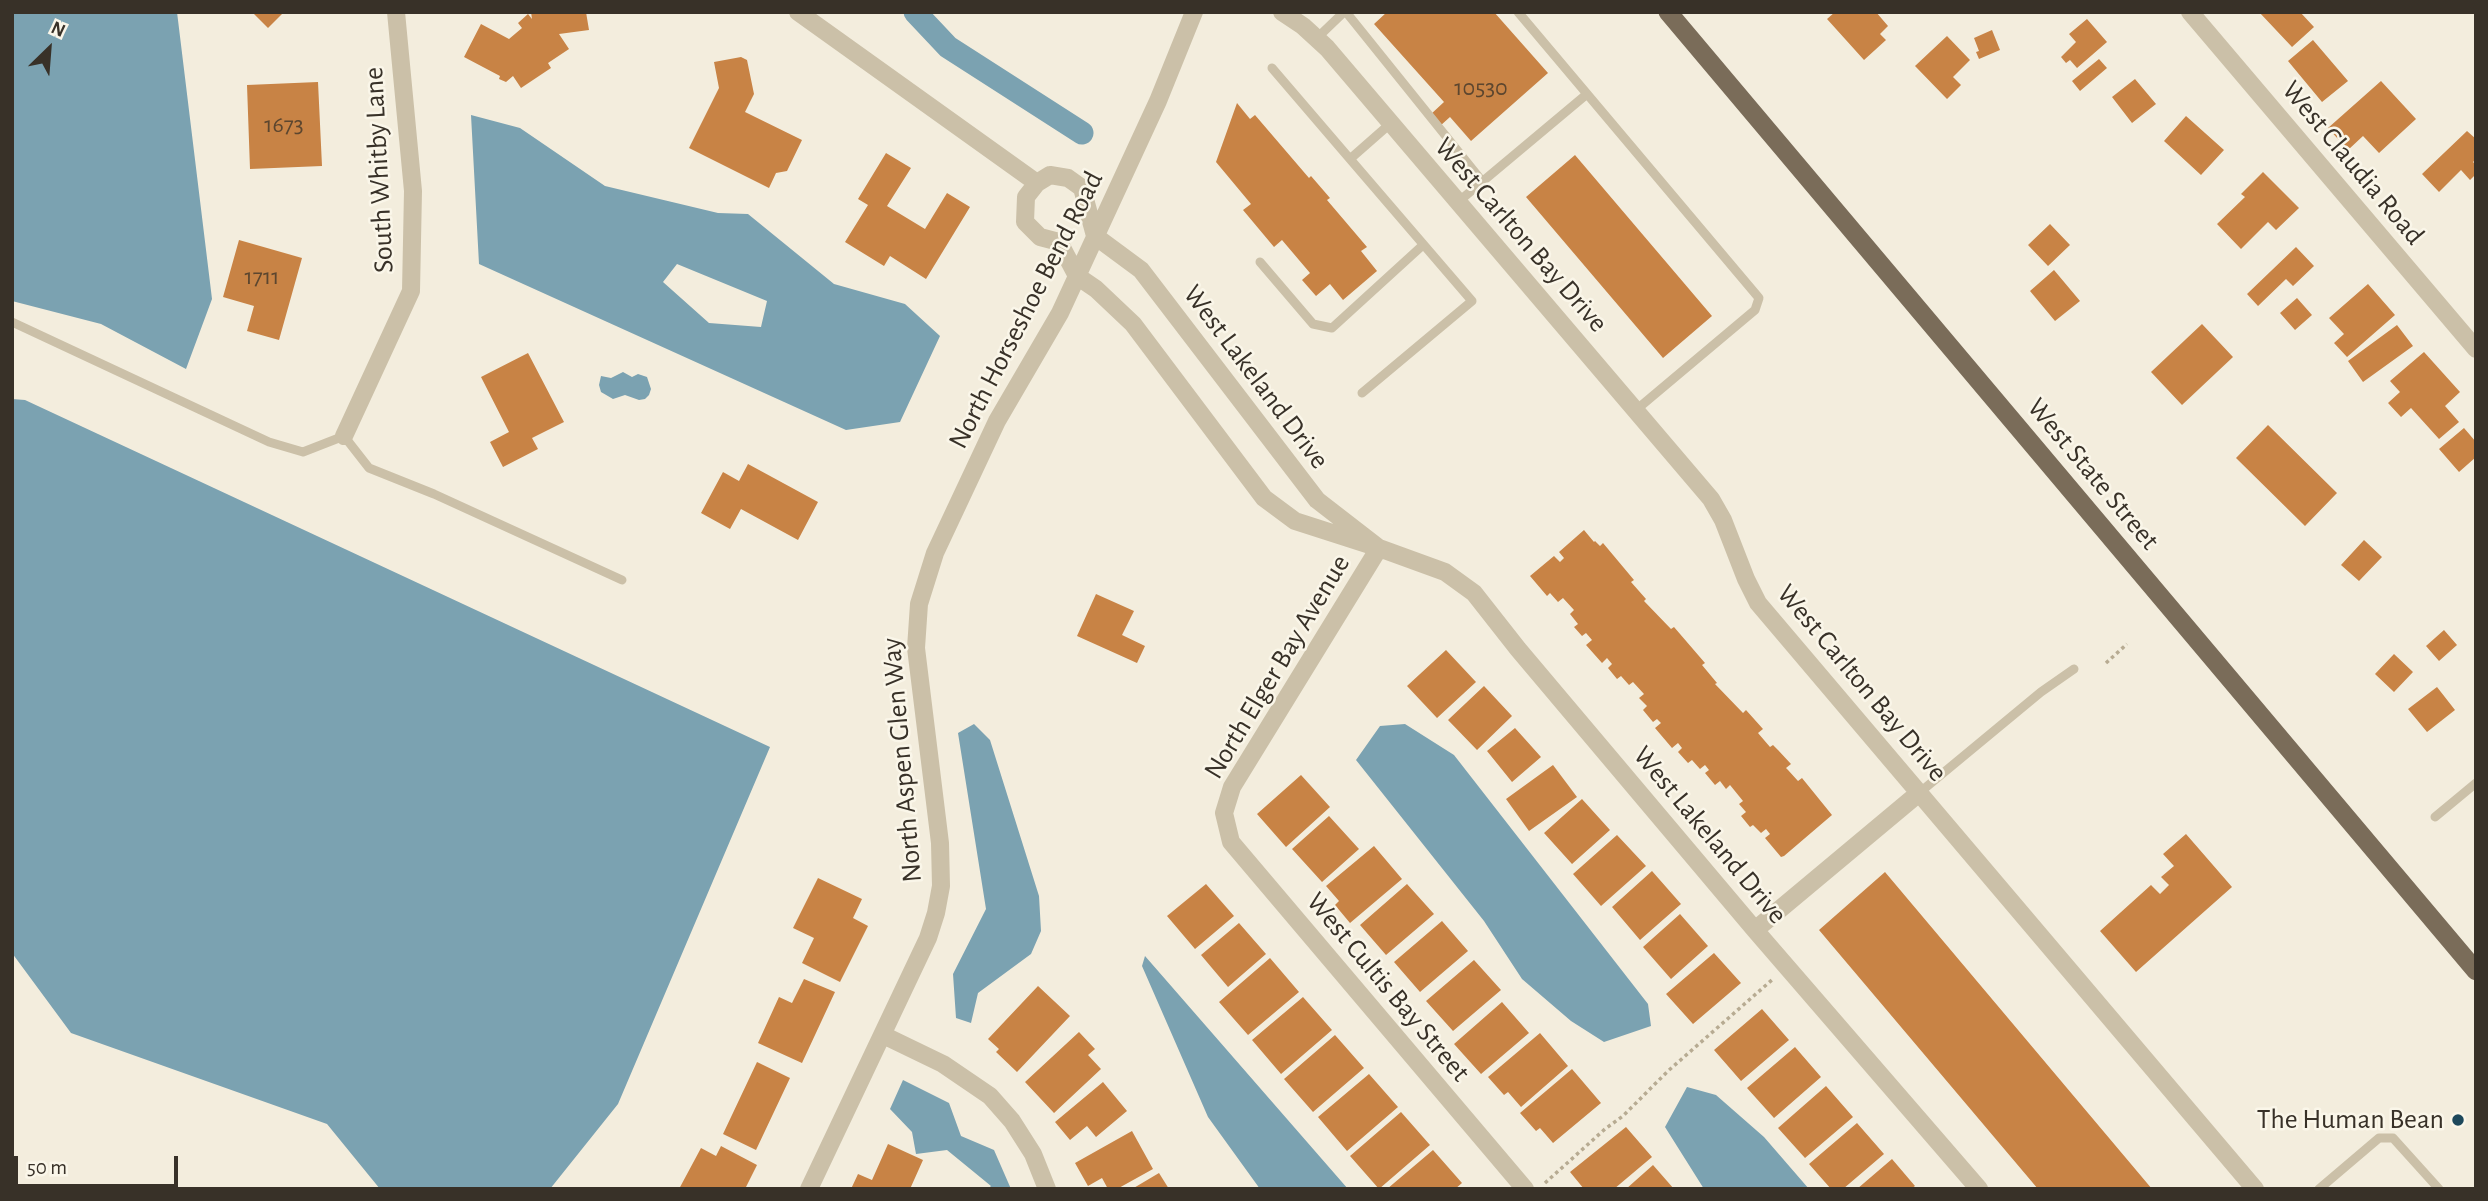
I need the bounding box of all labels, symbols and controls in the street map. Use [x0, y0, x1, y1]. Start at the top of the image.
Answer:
north arrow [14, 14, 84, 84]
text: N [48, 18, 68, 41]
street label: South Whitby Lane [357, 66, 401, 274]
house number: 10530 [1454, 74, 1508, 102]
street label: West Claudia Road [2275, 74, 2431, 252]
house number: 1673 [264, 111, 304, 139]
street label: West Carlton Bay Drive [1427, 131, 1615, 339]
street label: North Horseshoe Bend Road [941, 166, 1111, 454]
house number: 1711 [245, 263, 279, 291]
street label: West Lakeland Drive [1176, 278, 1336, 476]
street label: West State Street [2020, 391, 2166, 557]
street label: North Elger Bay Avenue [1197, 549, 1357, 785]
street label: West Carlton Bay Drive [1770, 577, 1954, 789]
street label: North Aspen Glen Way [875, 636, 929, 884]
street label: West Lakeland Drive [1626, 739, 1794, 931]
street label: West Cultis Bay Street [1299, 886, 1477, 1088]
place label: The Human Bean [2257, 1103, 2444, 1137]
marker: The Human Bean [2450, 1112, 2466, 1128]
scale bar [18, 1142, 182, 1186]
text: 50 m [27, 1157, 67, 1178]

